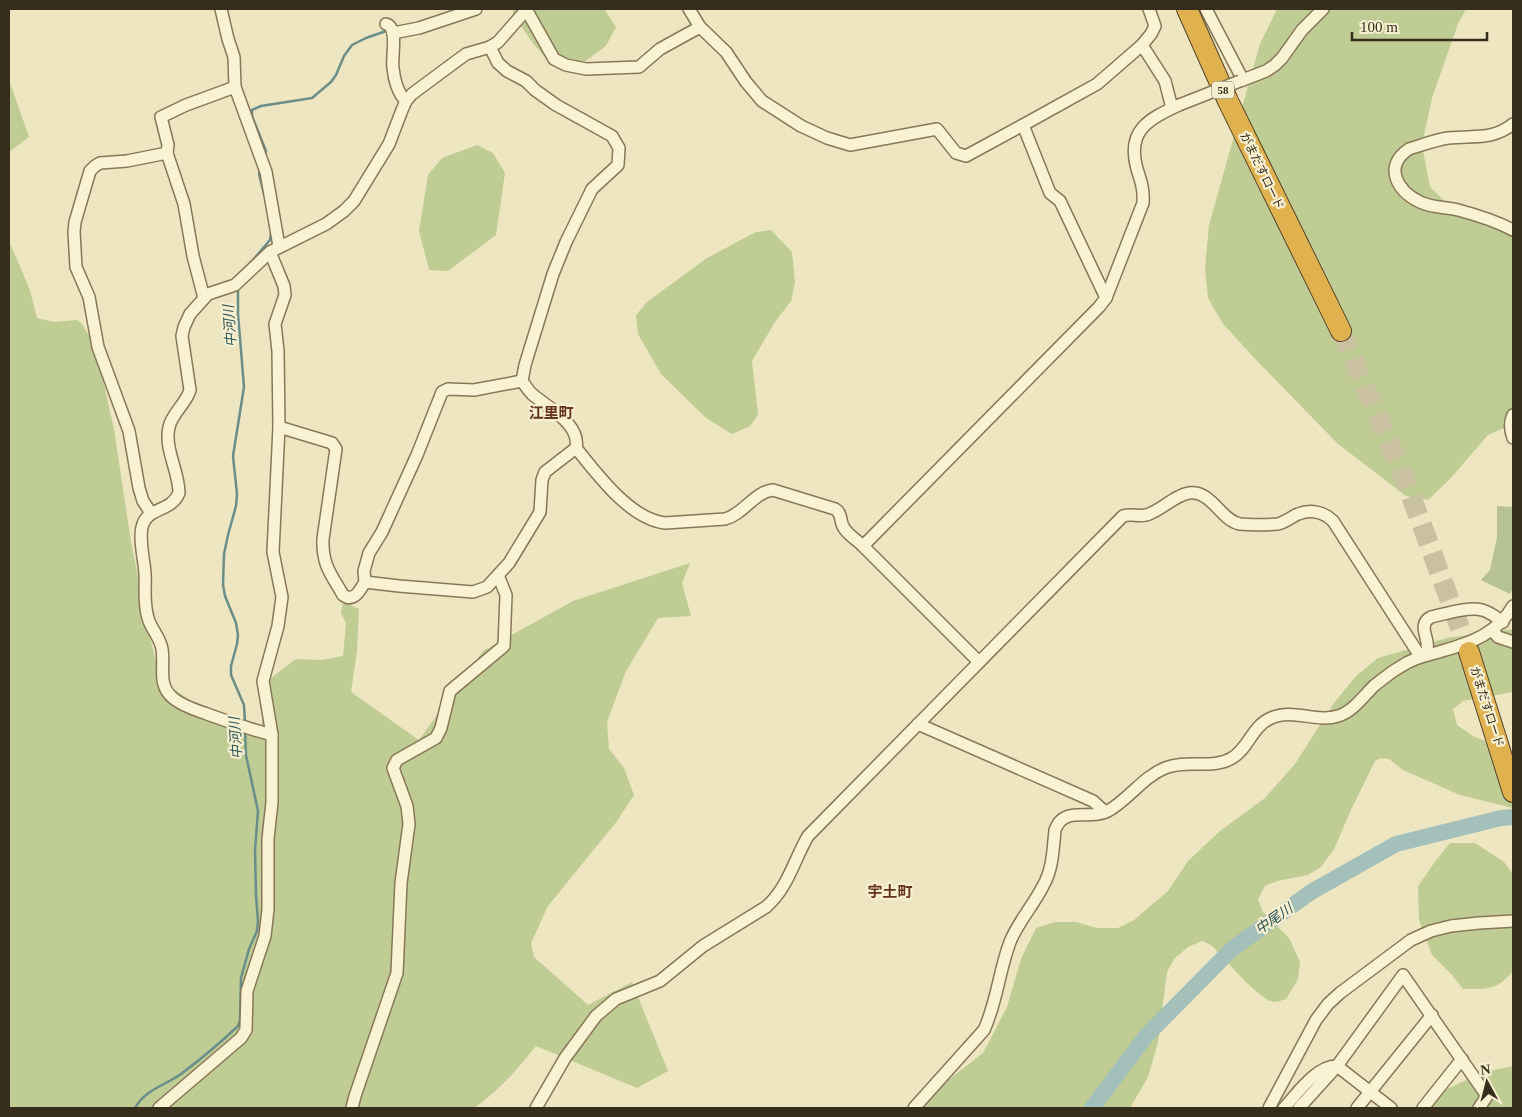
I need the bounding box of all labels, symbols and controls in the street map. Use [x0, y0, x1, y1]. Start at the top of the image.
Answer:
scale bar [1352, 10, 1487, 42]
text: 100 m [1360, 19, 1398, 35]
road number: 58 [1212, 82, 1234, 98]
street label: がまだすロード [1237, 130, 1287, 212]
water label: 中河川 [221, 303, 239, 347]
district label: 江里町 [528, 405, 574, 421]
street label: がまだすロード [1467, 665, 1507, 749]
water label: 中河川 [227, 715, 245, 759]
district label: 宇土町 [867, 884, 913, 900]
water label: 中尾川 [1252, 900, 1297, 937]
north arrow [1462, 1057, 1512, 1107]
text: N [1480, 1062, 1491, 1078]

